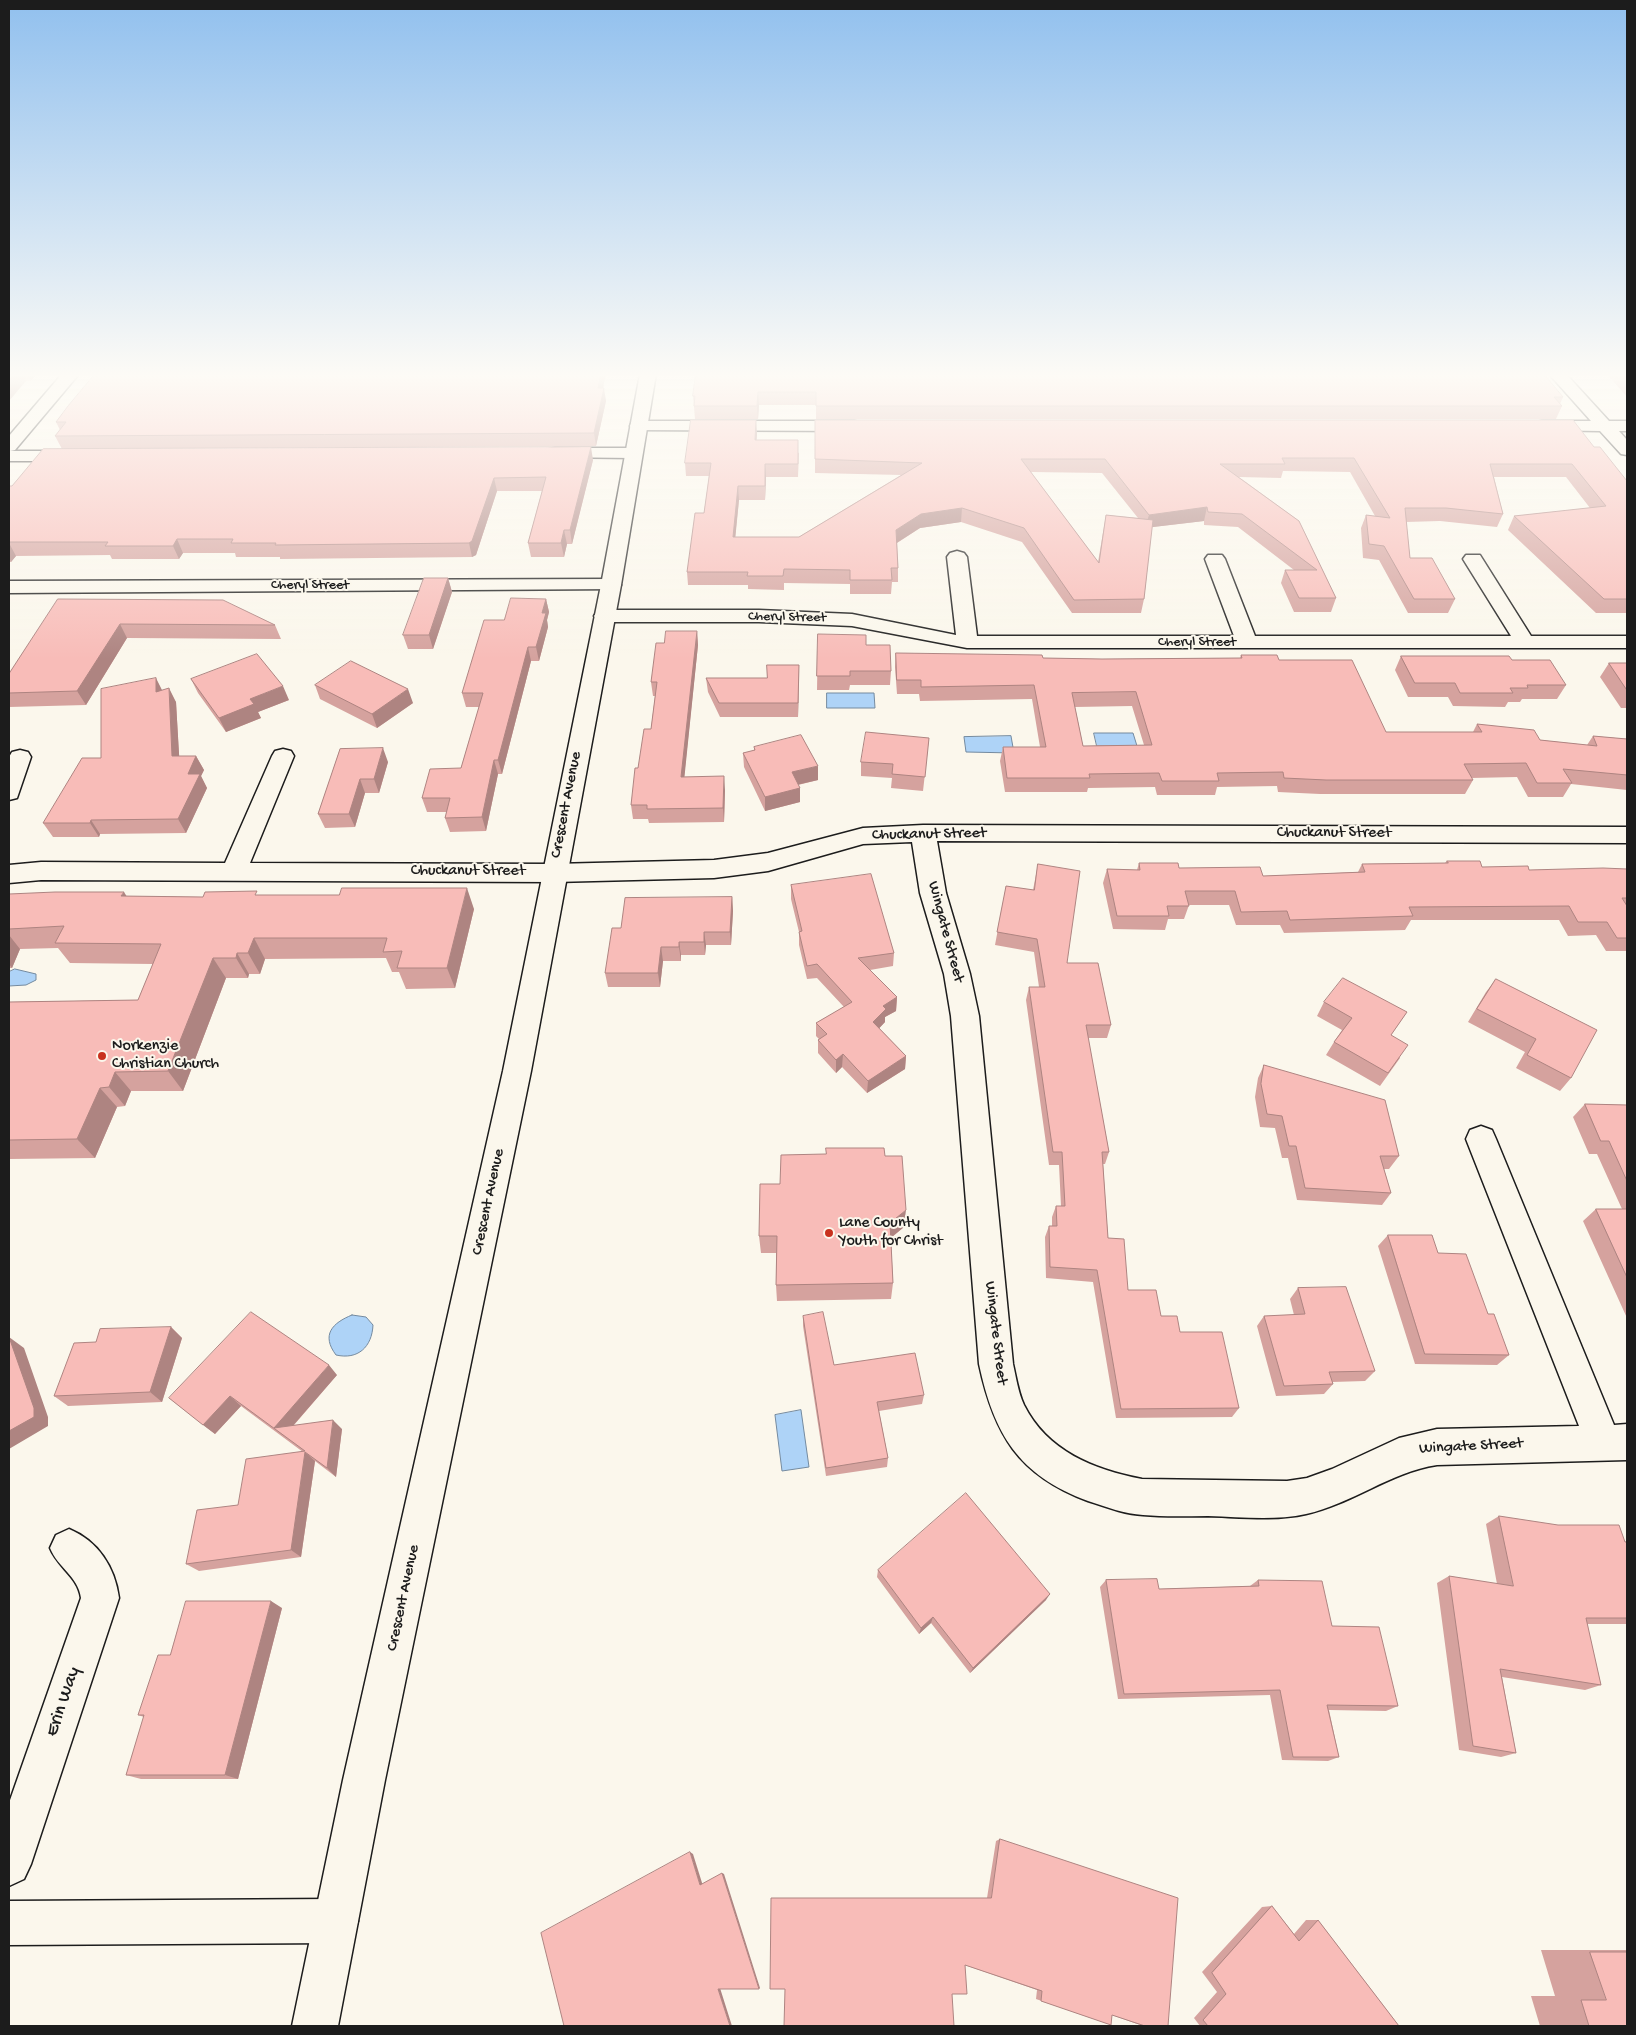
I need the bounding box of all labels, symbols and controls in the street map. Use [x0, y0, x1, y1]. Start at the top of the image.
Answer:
street label: Cheryl Street [271, 578, 349, 594]
street label: Cheryl Street [748, 609, 826, 627]
street label: Cheryl Street [1158, 635, 1236, 651]
street label: Crescent Avenue [547, 750, 587, 860]
street label: Chuckanut Street [872, 824, 986, 846]
street label: Chuckanut Street [1277, 824, 1391, 844]
street label: Chuckanut Street [411, 862, 525, 882]
street label: Wingate Street [922, 879, 968, 985]
place label: Norkenzie Christian Church [112, 1037, 219, 1075]
marker: Norkenzie Christian Church [96, 1050, 108, 1062]
street label: Crescent Avenue [468, 1147, 510, 1257]
place label: Lane County Youth for Christ [839, 1214, 943, 1252]
marker: Lane County Youth for Christ [823, 1227, 835, 1239]
street label: Wingate Street [979, 1280, 1011, 1386]
street label: Wingate Street [1419, 1435, 1523, 1459]
street label: Crescent Avenue [383, 1543, 425, 1653]
street label: Erin Way [41, 1664, 87, 1740]

